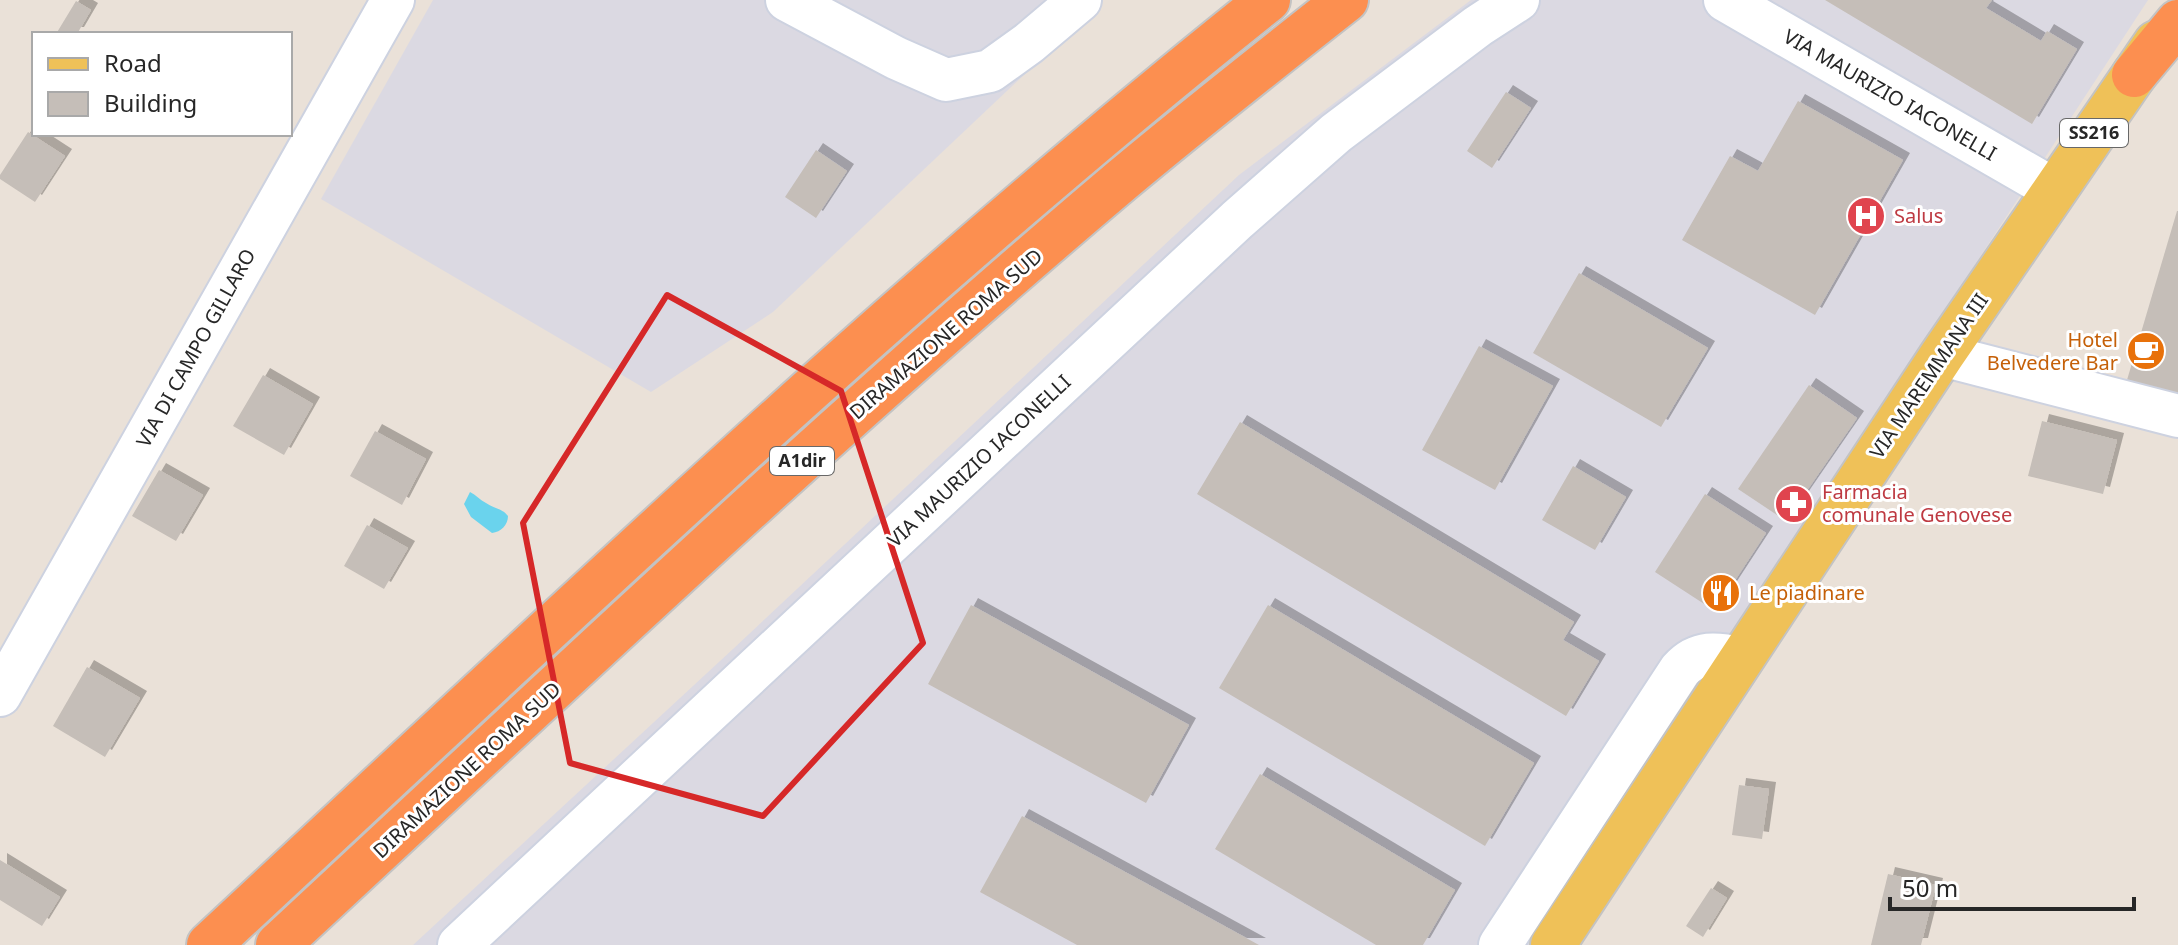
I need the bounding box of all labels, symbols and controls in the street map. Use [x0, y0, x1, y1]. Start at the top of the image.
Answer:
street label: VIA MAURIZIO IACONELLI [1779, 22, 2002, 167]
legend [32, 32, 292, 136]
text: Road [104, 46, 162, 79]
text: Building [104, 86, 197, 119]
road number: SS216 [2060, 119, 2128, 147]
hospital icon: Salus [1845, 195, 1887, 237]
place label: Salus [1894, 202, 1943, 229]
street label: DIRAMAZIONE ROMA SUD [844, 242, 1048, 425]
street label: VIA DI CAMPO GILLARO [130, 244, 261, 452]
street label: VIA MAREMMANA III [1863, 288, 1994, 464]
place label: Hotel Belvedere Bar [1987, 326, 2118, 376]
cafe icon: Hotel Belvedere Bar [2125, 330, 2167, 372]
street label: VIA MAURIZIO IACONELLI [881, 368, 1076, 553]
road number: A1dir [770, 447, 834, 475]
place label: Farmacia comunale Genovese [1822, 478, 2012, 528]
pharmacy icon: Farmacia comunale Genovese [1773, 483, 1815, 525]
restaurant icon: Le piadinare [1700, 572, 1742, 614]
place label: Le piadinare [1749, 579, 1865, 606]
street label: DIRAMAZIONE ROMA SUD [367, 675, 566, 864]
scale bar [1890, 861, 2134, 911]
text: 50 m [1902, 871, 1958, 904]

